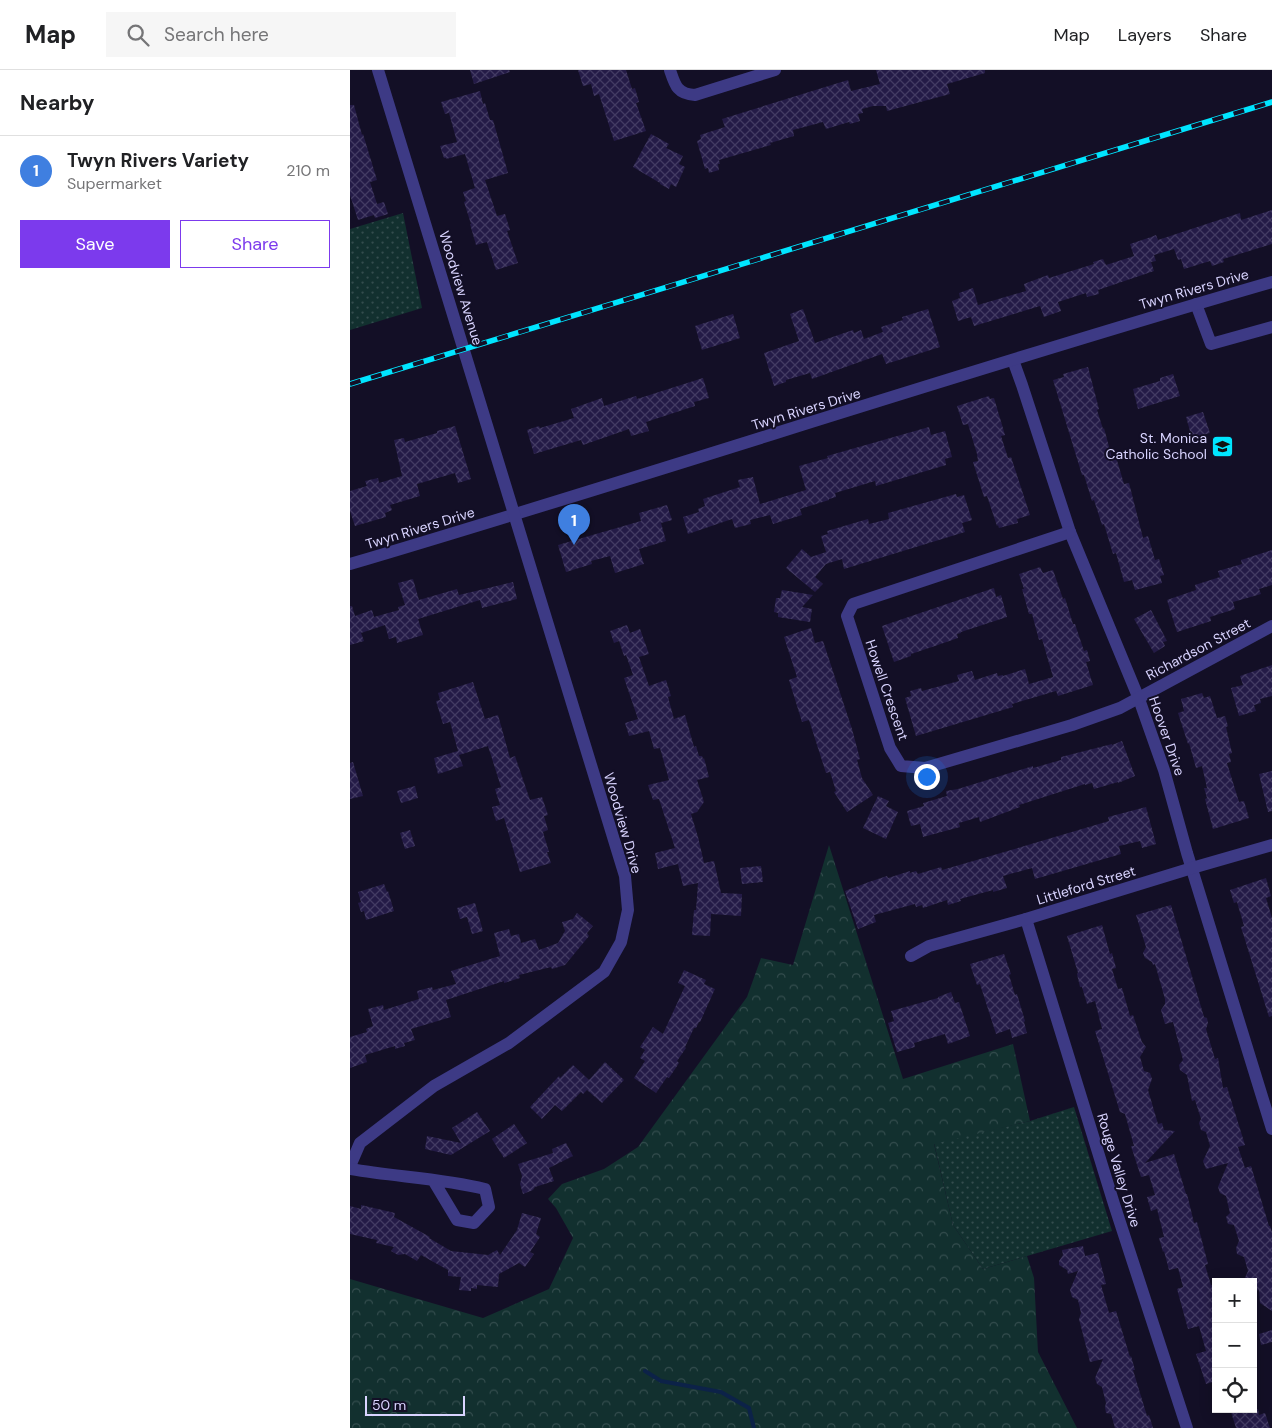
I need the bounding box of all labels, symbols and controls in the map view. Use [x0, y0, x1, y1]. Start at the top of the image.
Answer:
search box [106, 12, 456, 57]
text: Map [25, 19, 76, 50]
icon: search [124, 21, 152, 49]
text: Search here [164, 22, 269, 47]
text: Map [1054, 23, 1090, 47]
text: Layers [1118, 23, 1172, 47]
text: Share [1200, 23, 1247, 47]
text: Nearby [20, 89, 94, 117]
text: Twyn Rivers Variety [67, 148, 249, 173]
text: 1 [33, 160, 39, 181]
text: 210 m [286, 160, 330, 181]
text: Supermarket [67, 173, 162, 194]
button: Save [20, 220, 170, 268]
button: Share [180, 220, 330, 268]
street label: Woodview Avenue [435, 229, 487, 347]
street label: Twyn Rivers Drive [1137, 265, 1251, 313]
street label: Twyn Rivers Drive [749, 384, 863, 434]
place label: St. Monica Catholic School [1106, 429, 1207, 463]
school or university icon: St. Monica Catholic School [1211, 434, 1235, 458]
street label: Twyn Rivers Drive [363, 503, 477, 553]
pin: 1 [558, 504, 590, 545]
street label: Richardson Street [1143, 614, 1253, 684]
street label: Howell Crescent [861, 637, 913, 743]
street label: Hoover Drive [1145, 694, 1189, 778]
your location [914, 764, 940, 790]
street label: Woodview Drive [600, 770, 646, 876]
street label: Littleford Street [1034, 861, 1138, 909]
street label: Rouge Valley Drive [1093, 1111, 1145, 1229]
map controls [1212, 1278, 1257, 1413]
button: + [1212, 1278, 1257, 1323]
button: − [1212, 1323, 1257, 1368]
button: locate [1212, 1368, 1257, 1413]
scale bar [365, 1393, 465, 1416]
text: 50 m [372, 1396, 406, 1414]

